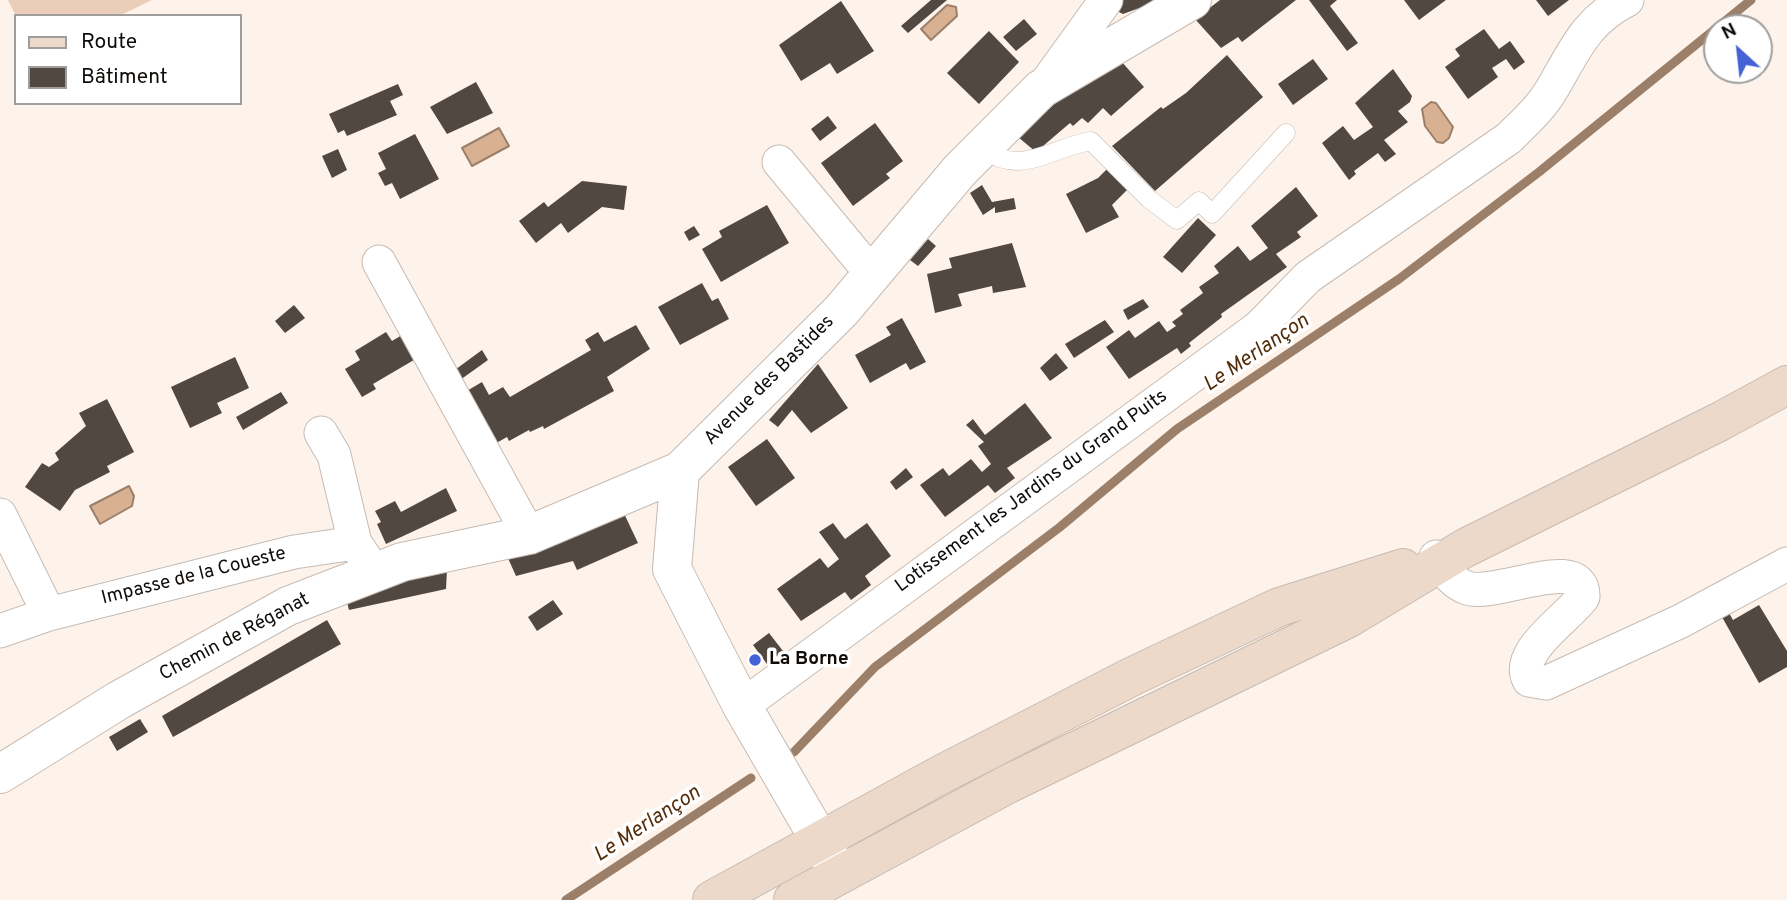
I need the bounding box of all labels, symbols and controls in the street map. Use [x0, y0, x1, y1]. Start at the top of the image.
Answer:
legend [14, 14, 242, 105]
north arrow [1703, 14, 1773, 84]
text: N [1718, 18, 1741, 46]
text: Route [81, 29, 137, 56]
text: Bâtiment [81, 64, 168, 91]
water label: Le Merlançon [1199, 309, 1315, 399]
street label: Avenue des Bastides [700, 311, 840, 451]
street label: Lotissement les Jardins du Grand Puits [892, 386, 1172, 598]
street label: Impasse de la Coueste [99, 543, 289, 611]
street label: Chemin de Réganat [156, 589, 314, 687]
place label: La Borne [769, 649, 848, 671]
marker: La Borne [747, 652, 763, 668]
water label: Le Merlançon [590, 781, 706, 869]

